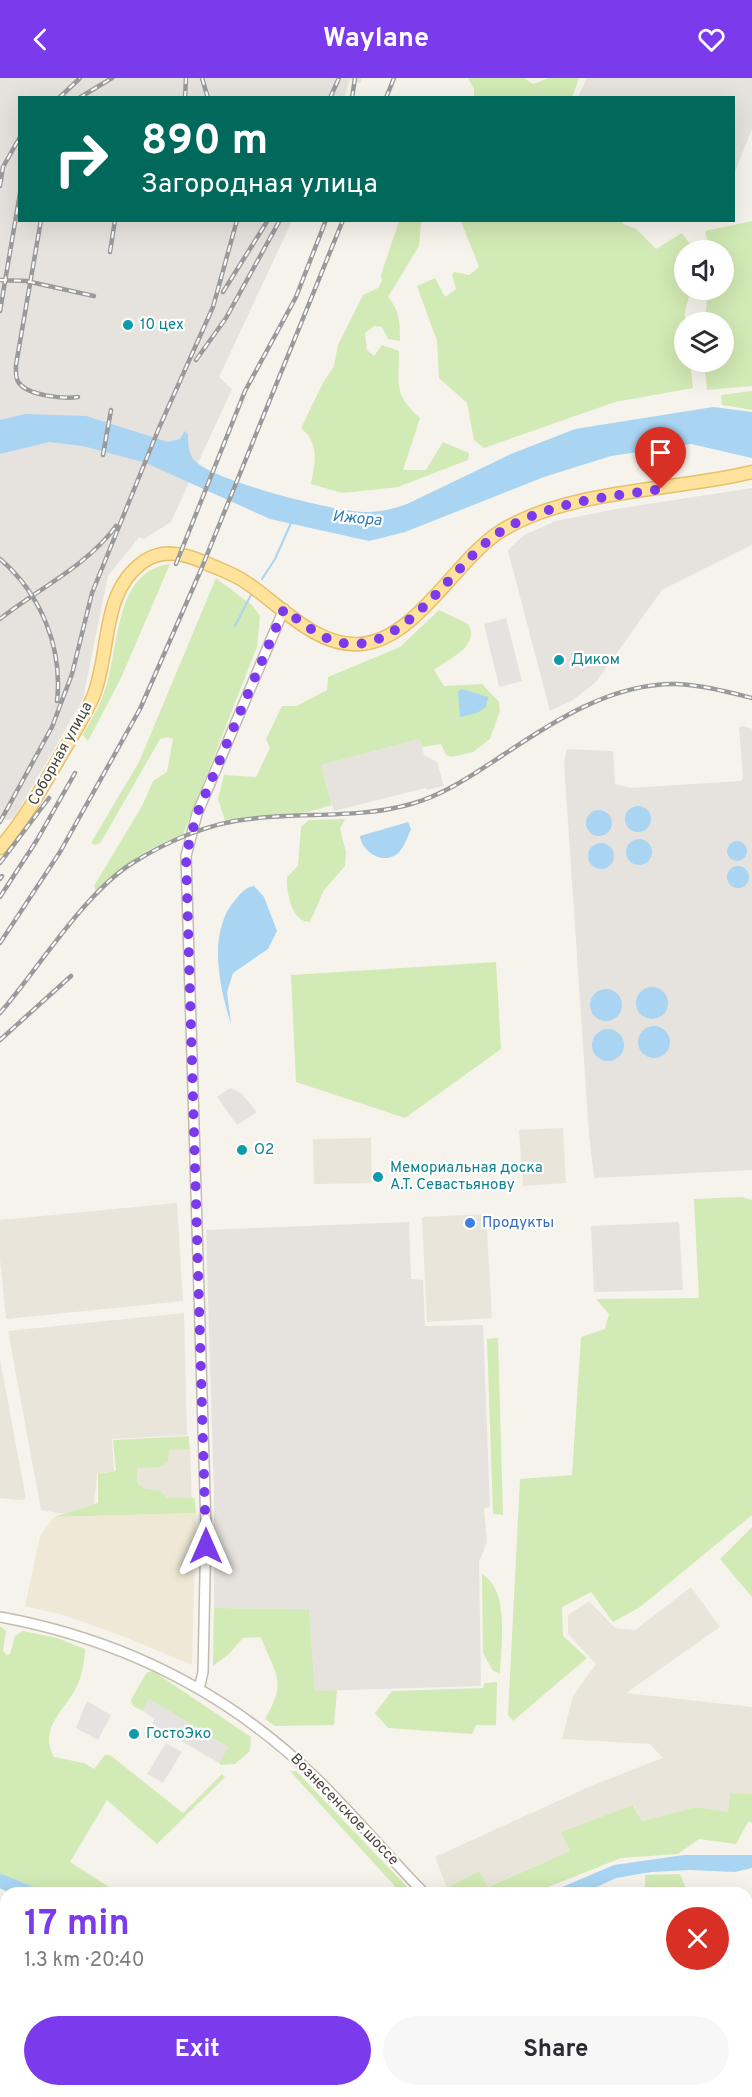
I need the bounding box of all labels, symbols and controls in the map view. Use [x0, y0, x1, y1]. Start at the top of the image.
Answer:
text: Waylane [323, 22, 429, 56]
icon: back [24, 23, 57, 56]
icon: heart [695, 23, 728, 56]
text: 890 m [141, 116, 268, 169]
icon: right [42, 120, 120, 198]
text: Загородная улица [141, 168, 378, 202]
map controls [674, 240, 734, 372]
button: sound [674, 240, 734, 300]
button: layers [674, 312, 734, 372]
place label: 10 цех [140, 316, 184, 335]
marker: 10 цех [121, 318, 135, 332]
pin [635, 427, 686, 489]
icon: arrive [644, 436, 677, 469]
water label: Ижора [331, 507, 383, 531]
place label: Диком [571, 651, 620, 670]
marker: Диком [552, 653, 566, 667]
street label: Соборная улица [25, 699, 97, 809]
place label: O2 [254, 1141, 274, 1160]
marker: O2 [235, 1143, 249, 1157]
place label: Мемориальная доска А.Т. Севастьянову [390, 1159, 543, 1195]
marker: Мемориальная доска А.Т. Севастьянову [371, 1170, 385, 1184]
place label: Продукты [482, 1214, 554, 1233]
marker: Продукты [463, 1216, 477, 1230]
position arrow [174, 1514, 238, 1578]
place label: ГостоЭко [146, 1725, 211, 1744]
marker: ГостоЭко [127, 1727, 141, 1741]
street label: Вознесенское шоссе [286, 1750, 402, 1870]
text: 17 min [24, 1902, 130, 1948]
button: close [666, 1907, 729, 1970]
text: 1.3 km · 20:40 [24, 1948, 145, 1974]
button: Exit [24, 2016, 371, 2085]
button: Share [383, 2016, 729, 2085]

